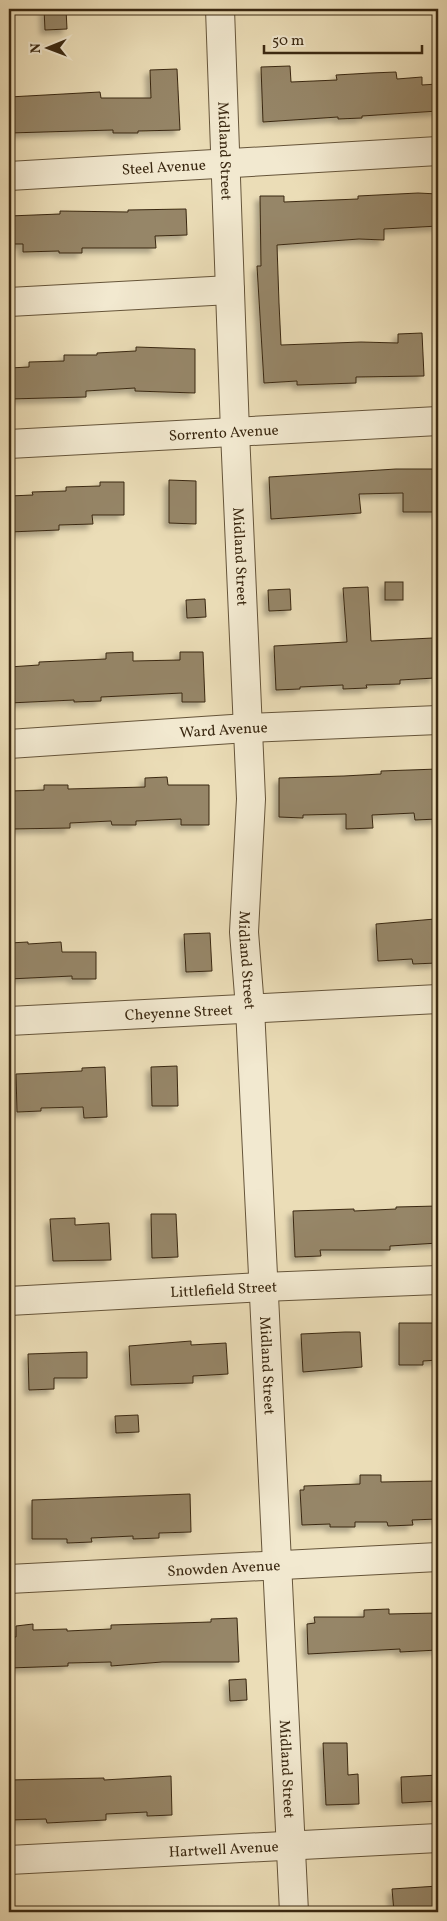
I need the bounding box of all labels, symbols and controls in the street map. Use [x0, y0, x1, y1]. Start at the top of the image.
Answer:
north arrow [22, 22, 72, 72]
scale bar [264, 22, 422, 54]
text: 50 m [272, 31, 304, 52]
text: N [27, 43, 46, 53]
street label: Midland Street [211, 101, 236, 201]
street label: Steel Avenue [121, 156, 207, 181]
street label: Sorrento Avenue [168, 421, 279, 447]
street label: Midland Street [226, 507, 252, 606]
street label: Ward Avenue [179, 718, 268, 745]
street label: Midland Street [232, 910, 259, 1010]
street label: Cheyenne Street [124, 1001, 233, 1027]
street label: Littlefield Street [170, 1277, 277, 1304]
street label: Midland Street [253, 1316, 279, 1415]
street label: Snowden Avenue [167, 1556, 281, 1583]
street label: Midland Street [273, 1719, 298, 1819]
street label: Hartwell Avenue [168, 1837, 279, 1864]

